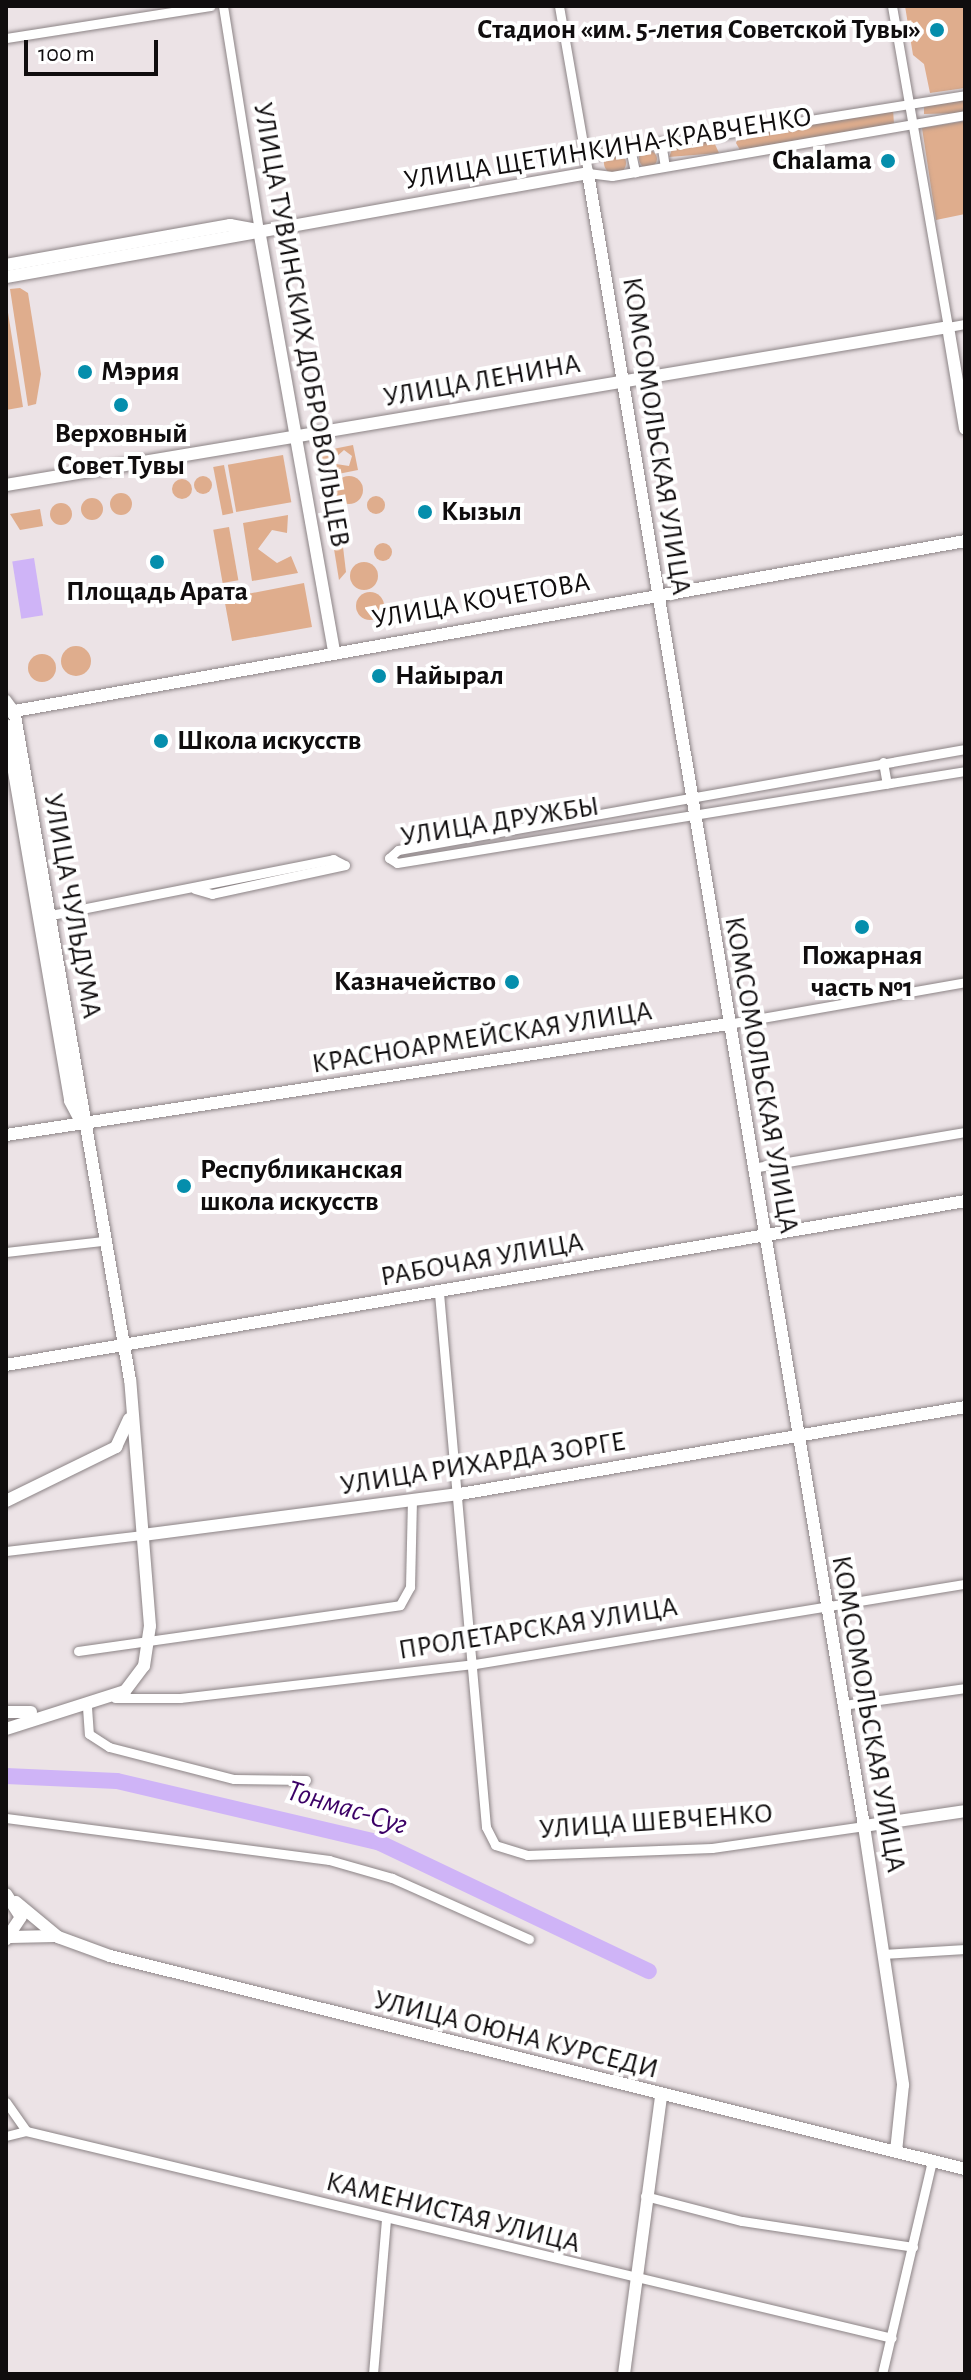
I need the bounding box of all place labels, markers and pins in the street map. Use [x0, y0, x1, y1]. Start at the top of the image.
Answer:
place label: Стадион «им. 5-летия Советской Тувы» [477, 13, 921, 47]
marker: Стадион «им. 5-летия Советской Тувы» [928, 21, 946, 39]
place label: Chalama [772, 144, 872, 178]
marker: Chalama [879, 152, 897, 170]
place label: Мэрия [101, 355, 180, 389]
marker: Мэрия [76, 363, 94, 381]
marker: Верховный Совет Тувы [112, 396, 130, 414]
place label: Верховный Совет Тувы [54, 417, 188, 483]
place label: Кызыл [441, 495, 522, 529]
marker: Кызыл [416, 503, 434, 521]
marker: Площадь Арата [148, 553, 166, 571]
place label: Площадь Арата [66, 575, 248, 609]
place label: Найырал [395, 659, 504, 693]
marker: Найырал [370, 667, 388, 685]
place label: Школа искусств [177, 724, 361, 758]
marker: Школа искусств [152, 732, 170, 750]
marker: Пожарная часть №1 [853, 918, 871, 936]
place label: Пожарная часть №1 [801, 939, 923, 1005]
place label: Казначейство [334, 965, 496, 999]
marker: Казначейство [503, 973, 521, 991]
place label: Республиканская школа искусств [200, 1153, 403, 1219]
marker: Республиканская школа искусств [175, 1177, 193, 1195]

